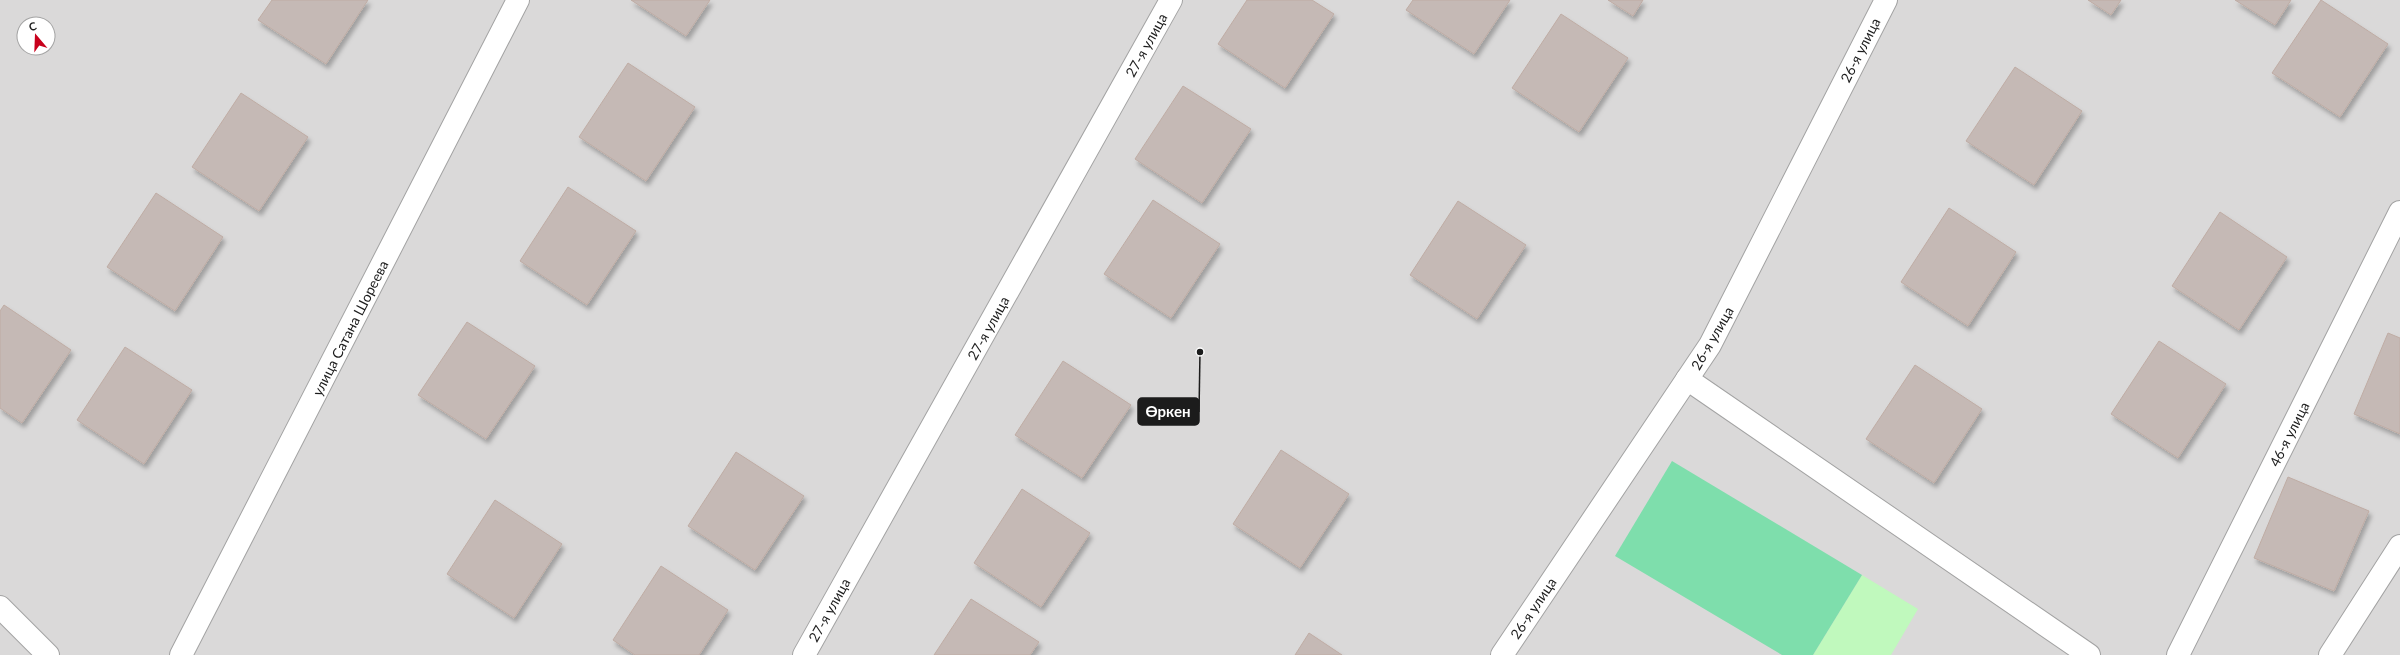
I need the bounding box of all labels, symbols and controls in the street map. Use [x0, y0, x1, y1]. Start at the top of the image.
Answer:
street label: 27-я улица [1122, 10, 1170, 80]
street label: 26-я улица [1836, 15, 1884, 85]
north arrow [16, 16, 56, 56]
text: С [27, 19, 39, 33]
street label: улица Сатана Шореева [308, 257, 392, 399]
street label: 27-я улица [964, 293, 1012, 363]
street label: 26-я улица [1687, 303, 1737, 373]
callout: Өркен [1138, 398, 1199, 425]
street label: 46-я улица [2265, 399, 2313, 469]
text: Өркен [1146, 402, 1190, 420]
street label: 26-я улица [1506, 574, 1560, 642]
street label: 27-я улица [805, 575, 853, 645]

